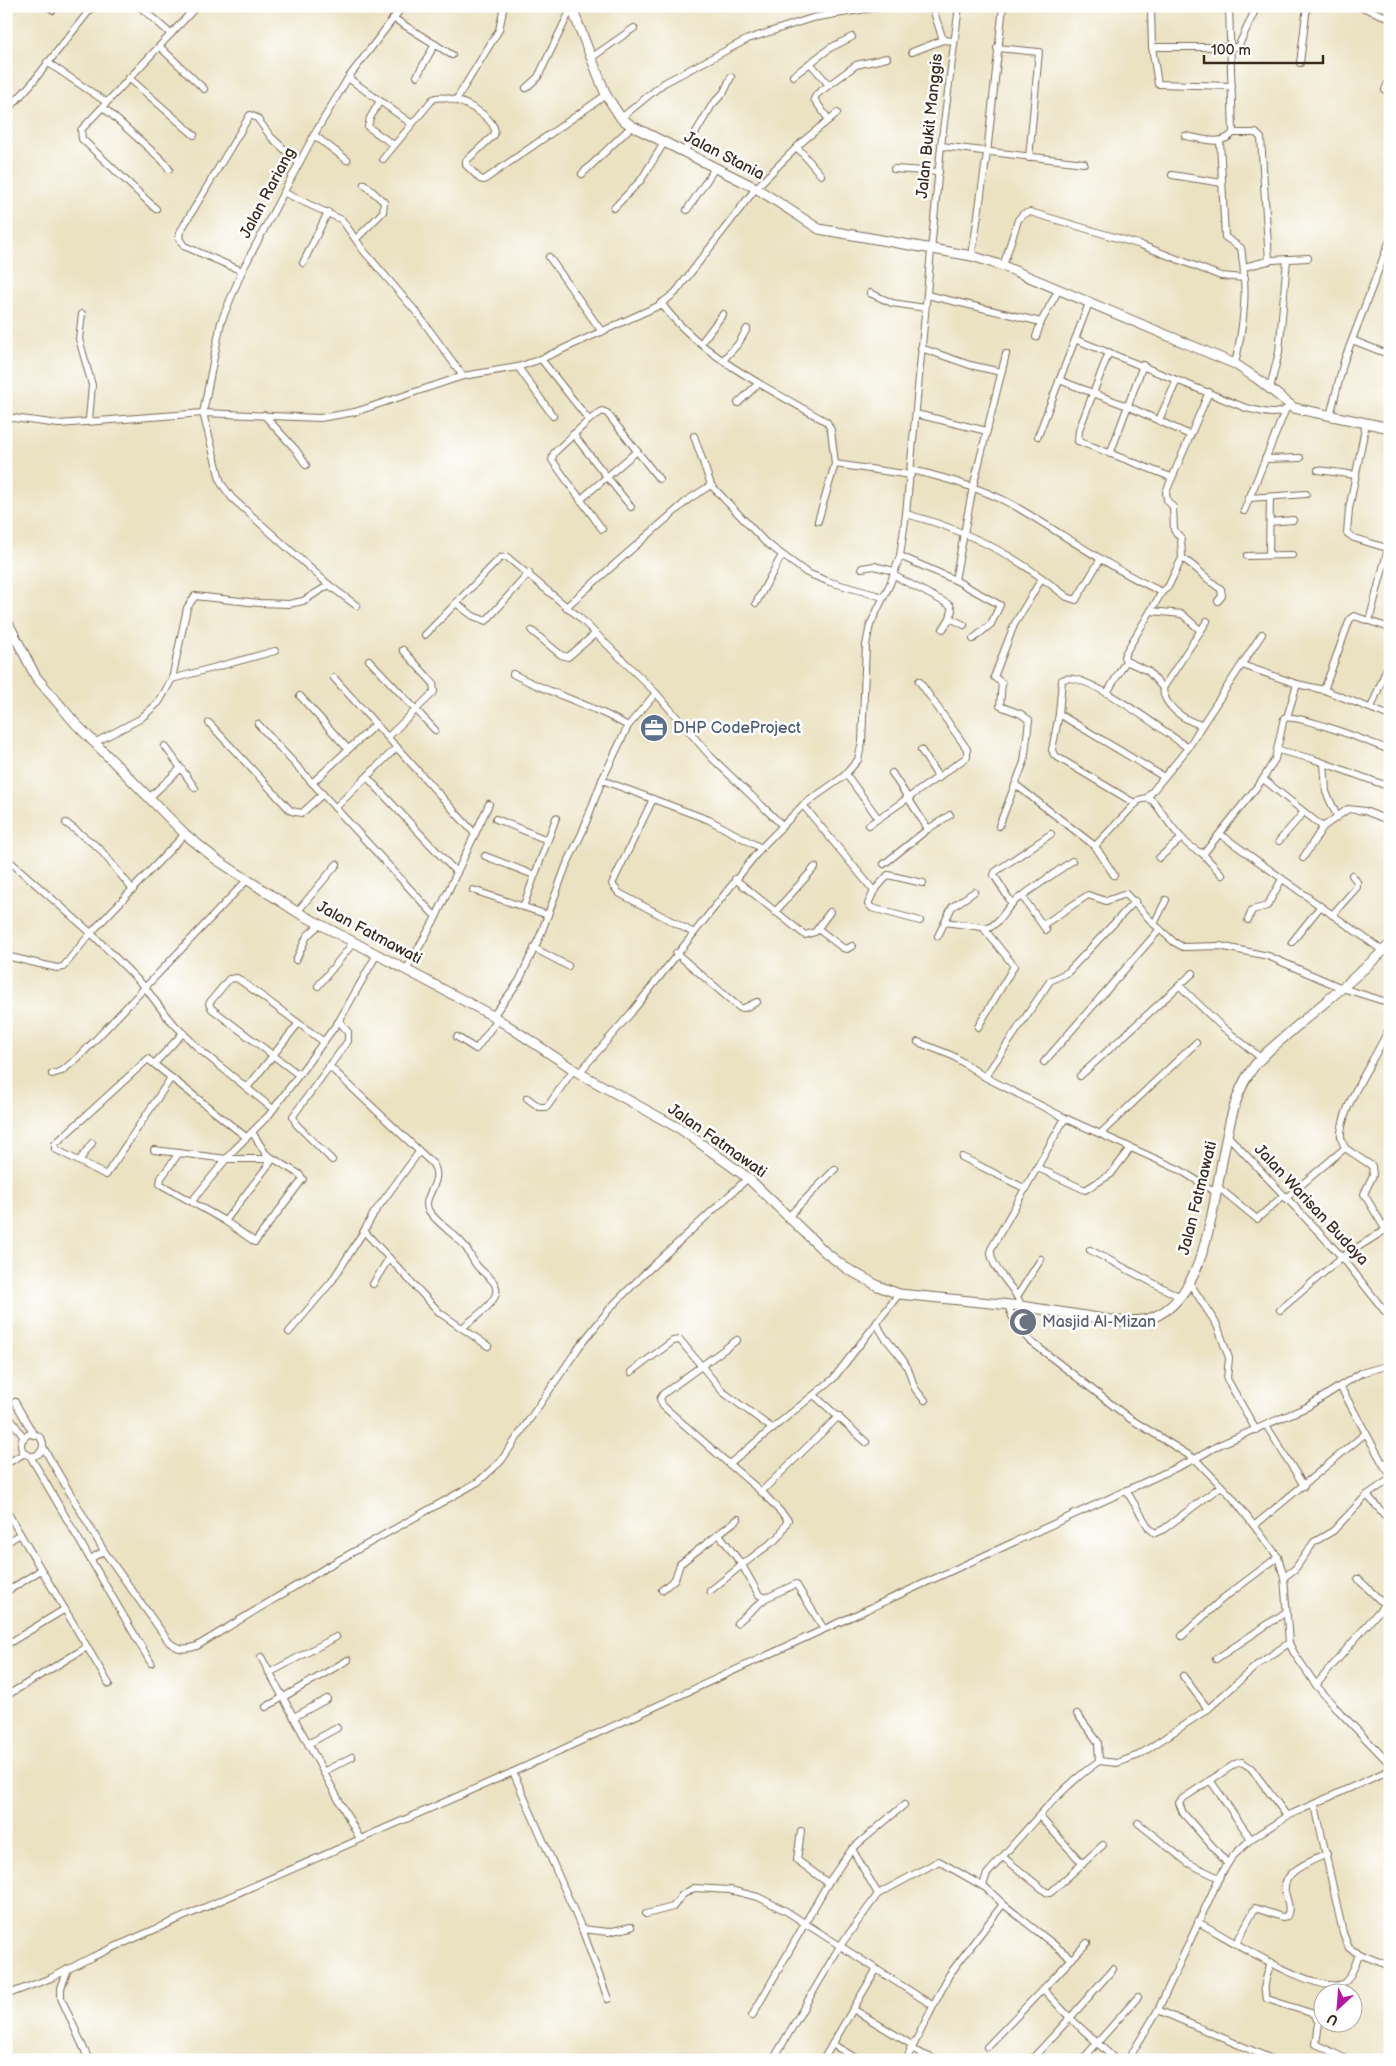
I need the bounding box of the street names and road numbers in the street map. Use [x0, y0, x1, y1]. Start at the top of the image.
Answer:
street label: Jalan Bukit Manggis [913, 52, 947, 199]
street label: Jalan Stania [681, 128, 767, 184]
street label: Jalan Rariang [236, 144, 300, 242]
street label: Jalan Fatmawati [313, 897, 425, 969]
street label: Jalan Fatmawati [664, 1100, 770, 1182]
street label: Jalan Fatmawati [1175, 1139, 1221, 1257]
street label: Jalan Warisan Budaya [1250, 1140, 1372, 1270]

